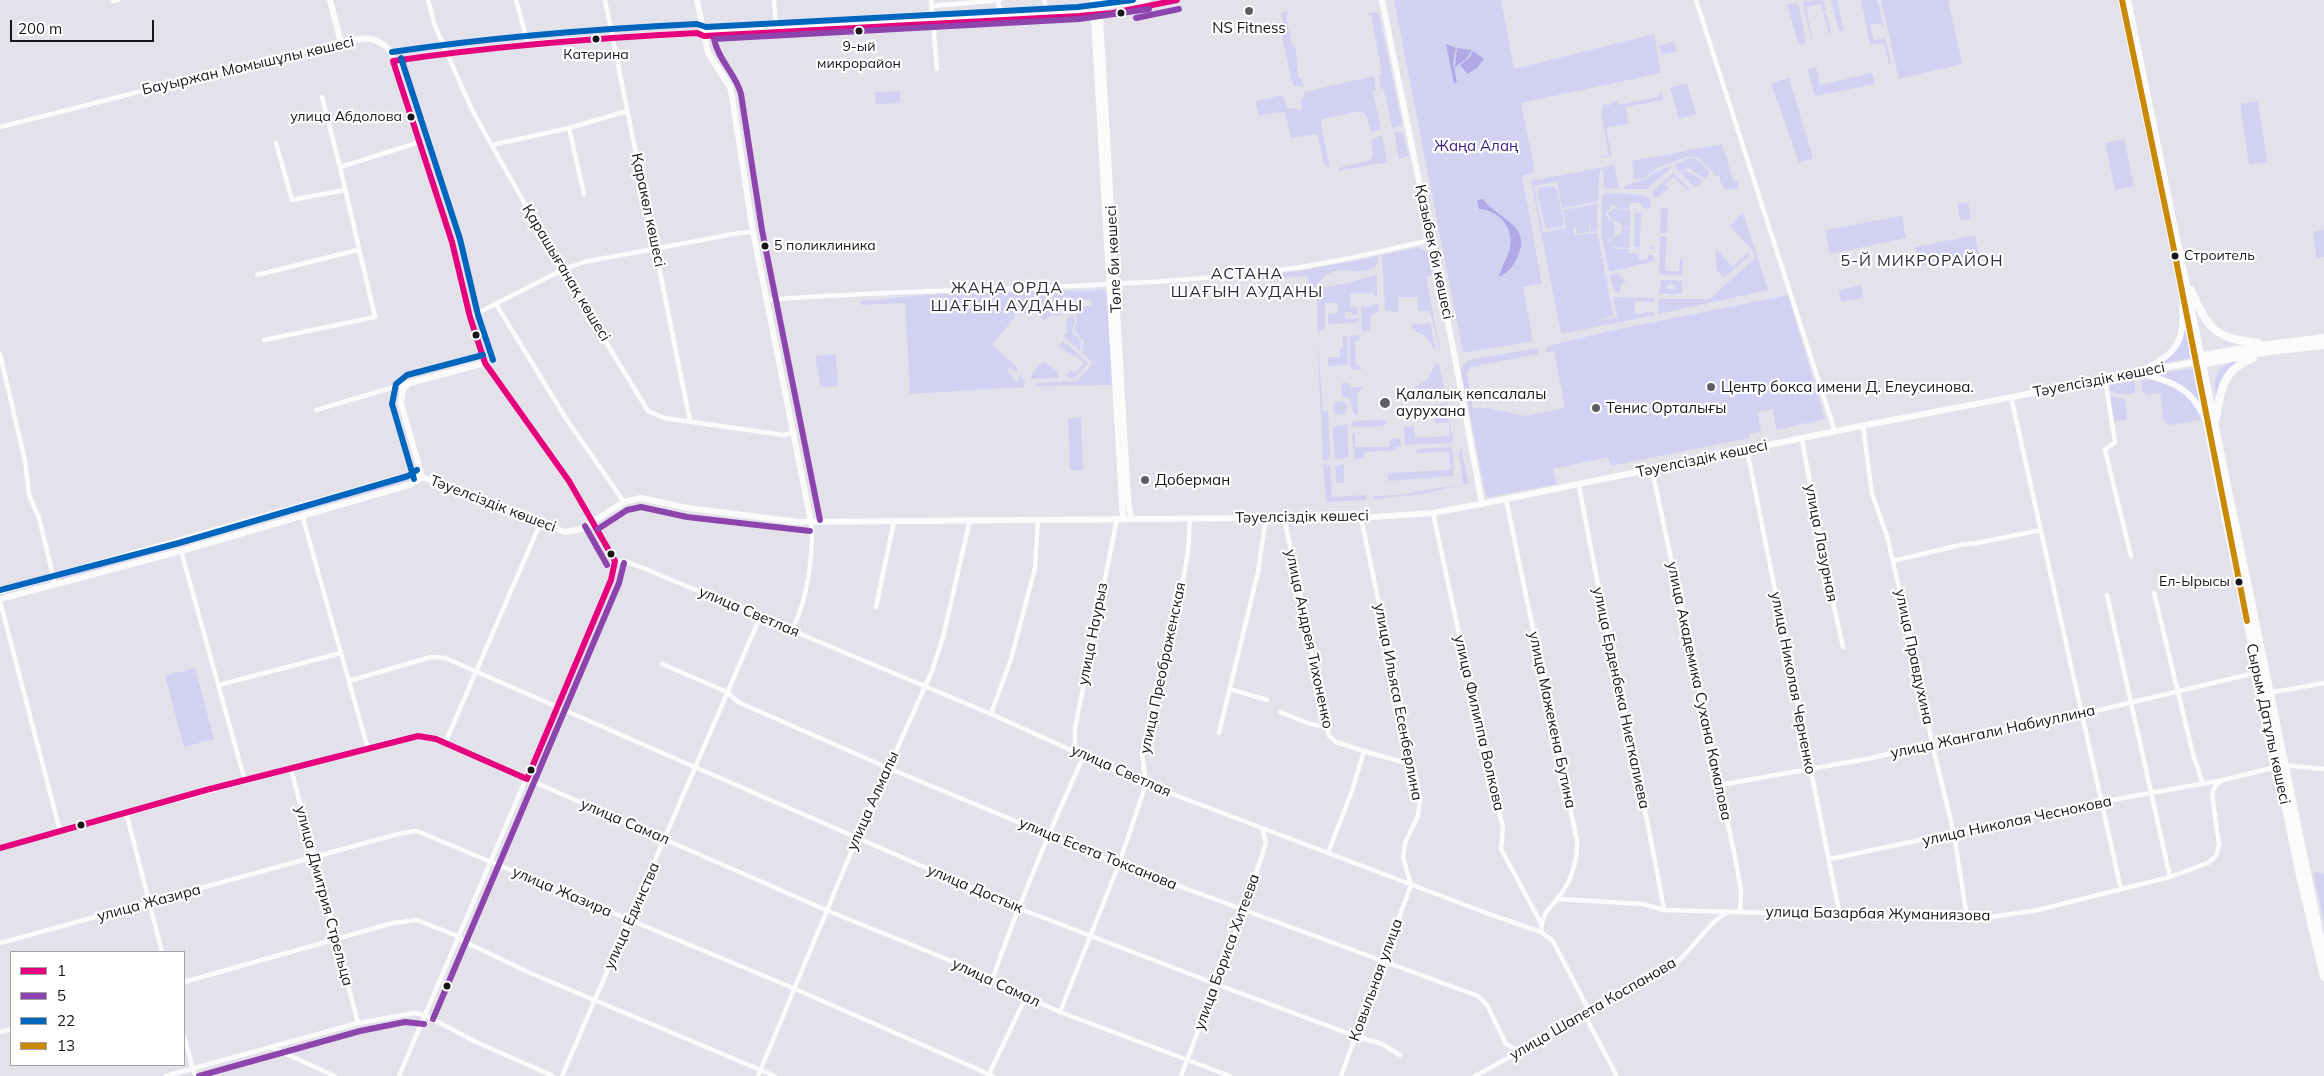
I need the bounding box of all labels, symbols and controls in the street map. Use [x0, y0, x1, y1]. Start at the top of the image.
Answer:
marker: NS Fitness [1243, 5, 1255, 17]
unlabelled marker [1116, 8, 1126, 18]
scale bar [12, 10, 156, 42]
text: 200 m [18, 19, 62, 38]
place label: NS Fitness [1212, 19, 1286, 37]
marker: 9-ый микрорайон [854, 26, 864, 36]
street label: Бауыржан Момышұлы көшесі [140, 33, 356, 99]
marker: Катерина [591, 34, 601, 44]
place label: 9-ый микрорайон [817, 39, 901, 72]
place label: Катерина [563, 47, 629, 63]
place label: улица Абдолова [290, 109, 402, 125]
marker: улица Абдолова [406, 112, 416, 122]
park label: Жаңа Алаң [1434, 137, 1518, 155]
street label: Қаракөл көшесі [627, 152, 669, 268]
street label: Қазыбек би көшесі [1411, 183, 1457, 321]
street label: Қарашығанақ көшесі [518, 201, 614, 345]
street label: Төле би көшесі [1102, 205, 1126, 313]
place label: 5 поликлиника [774, 238, 876, 254]
marker: 5 поликлиника [760, 241, 770, 251]
place label: Строитель [2184, 248, 2255, 264]
district label: 5-Й МИКРОРАЙОН [1839, 251, 2005, 271]
marker: Строитель [2170, 251, 2180, 261]
district label: АСТАНА ШАҒЫН АУДАНЫ [1169, 264, 1325, 302]
district label: ЖАҢА ОРДА ШАҒЫН АУДАНЫ [929, 278, 1085, 316]
unlabelled marker [471, 330, 481, 340]
street label: Тәуелсіздік көшесі [2032, 358, 2166, 402]
place label: Центр бокса имени Д. Елеусинова. [1721, 378, 1974, 396]
marker: Центр бокса имени Д. Елеусинова. [1705, 381, 1717, 393]
place label: Қалалық көпсалалы аурухана [1396, 385, 1546, 420]
marker: Қалалық көпсалалы аурухана [1378, 396, 1392, 410]
place label: Тенис Орталығы [1606, 399, 1726, 417]
marker: Тенис Орталығы [1590, 402, 1602, 414]
street label: Тәуелсіздік көшесі [1635, 436, 1769, 482]
place label: Доберман [1155, 471, 1230, 489]
street label: Тәуелсіздік көшесі [427, 472, 559, 536]
marker: Доберман [1139, 474, 1151, 486]
street label: улица Лазурная [1801, 483, 1841, 603]
street label: Тәуелсіздік көшесі [1235, 507, 1369, 527]
street label: улица Андрея Тихоненко [1281, 548, 1337, 730]
unlabelled marker [606, 549, 616, 559]
street label: улица Академика Сухана Камалова [1663, 560, 1735, 822]
place label: Ел-Ырысы [2159, 574, 2230, 590]
marker: Ел-Ырысы [2234, 577, 2244, 587]
street label: улица Наурыз [1074, 581, 1112, 687]
street label: улица Преображенская [1136, 581, 1190, 755]
street label: улица Светлая [696, 583, 802, 641]
street label: улица Ерденбека Ниеткалиева [1589, 585, 1653, 811]
street label: улица Правдухина [1891, 588, 1937, 726]
street label: улица Николая Черненко [1766, 590, 1820, 776]
street label: улица Ильяса Есенберлина [1370, 602, 1426, 802]
street label: улица Мажекена Бутина [1524, 630, 1580, 810]
street label: улица Филиппа Волкова [1450, 633, 1508, 813]
street label: Сырым Датұлы көшесі [2242, 642, 2294, 806]
street label: улица Жангали Набиуллина [1889, 701, 2097, 763]
street label: улица Светлая [1068, 741, 1174, 801]
street label: улица Алмалы [843, 749, 903, 853]
unlabelled marker [526, 765, 536, 775]
street label: улица Николая Чеснокова [1921, 792, 2113, 850]
street label: улица Самал [578, 795, 672, 849]
street label: улица Дмитрия Стрельца [291, 804, 357, 988]
street label: улица Есета Токсанова [1016, 814, 1180, 894]
unlabelled marker [76, 820, 86, 830]
street label: улица Единства [600, 860, 664, 972]
street label: улица Достык [925, 861, 1025, 917]
street label: улица Жазира [509, 863, 615, 921]
street label: улица Бориса Хитеева [1190, 871, 1264, 1033]
street label: улица Жазира [95, 881, 203, 925]
street label: улица Базарбая Жуманиязова [1765, 903, 1991, 925]
street label: Ковыльная улица [1345, 916, 1407, 1044]
legend [10, 951, 185, 1066]
street label: улица Шапета Коспанова [1506, 954, 1680, 1064]
street label: улица Самал [949, 955, 1043, 1011]
text: 1 [57, 961, 66, 980]
unlabelled marker [442, 981, 452, 991]
text: 5 [57, 986, 66, 1005]
text: 22 [57, 1011, 75, 1030]
text: 13 [57, 1036, 75, 1055]

